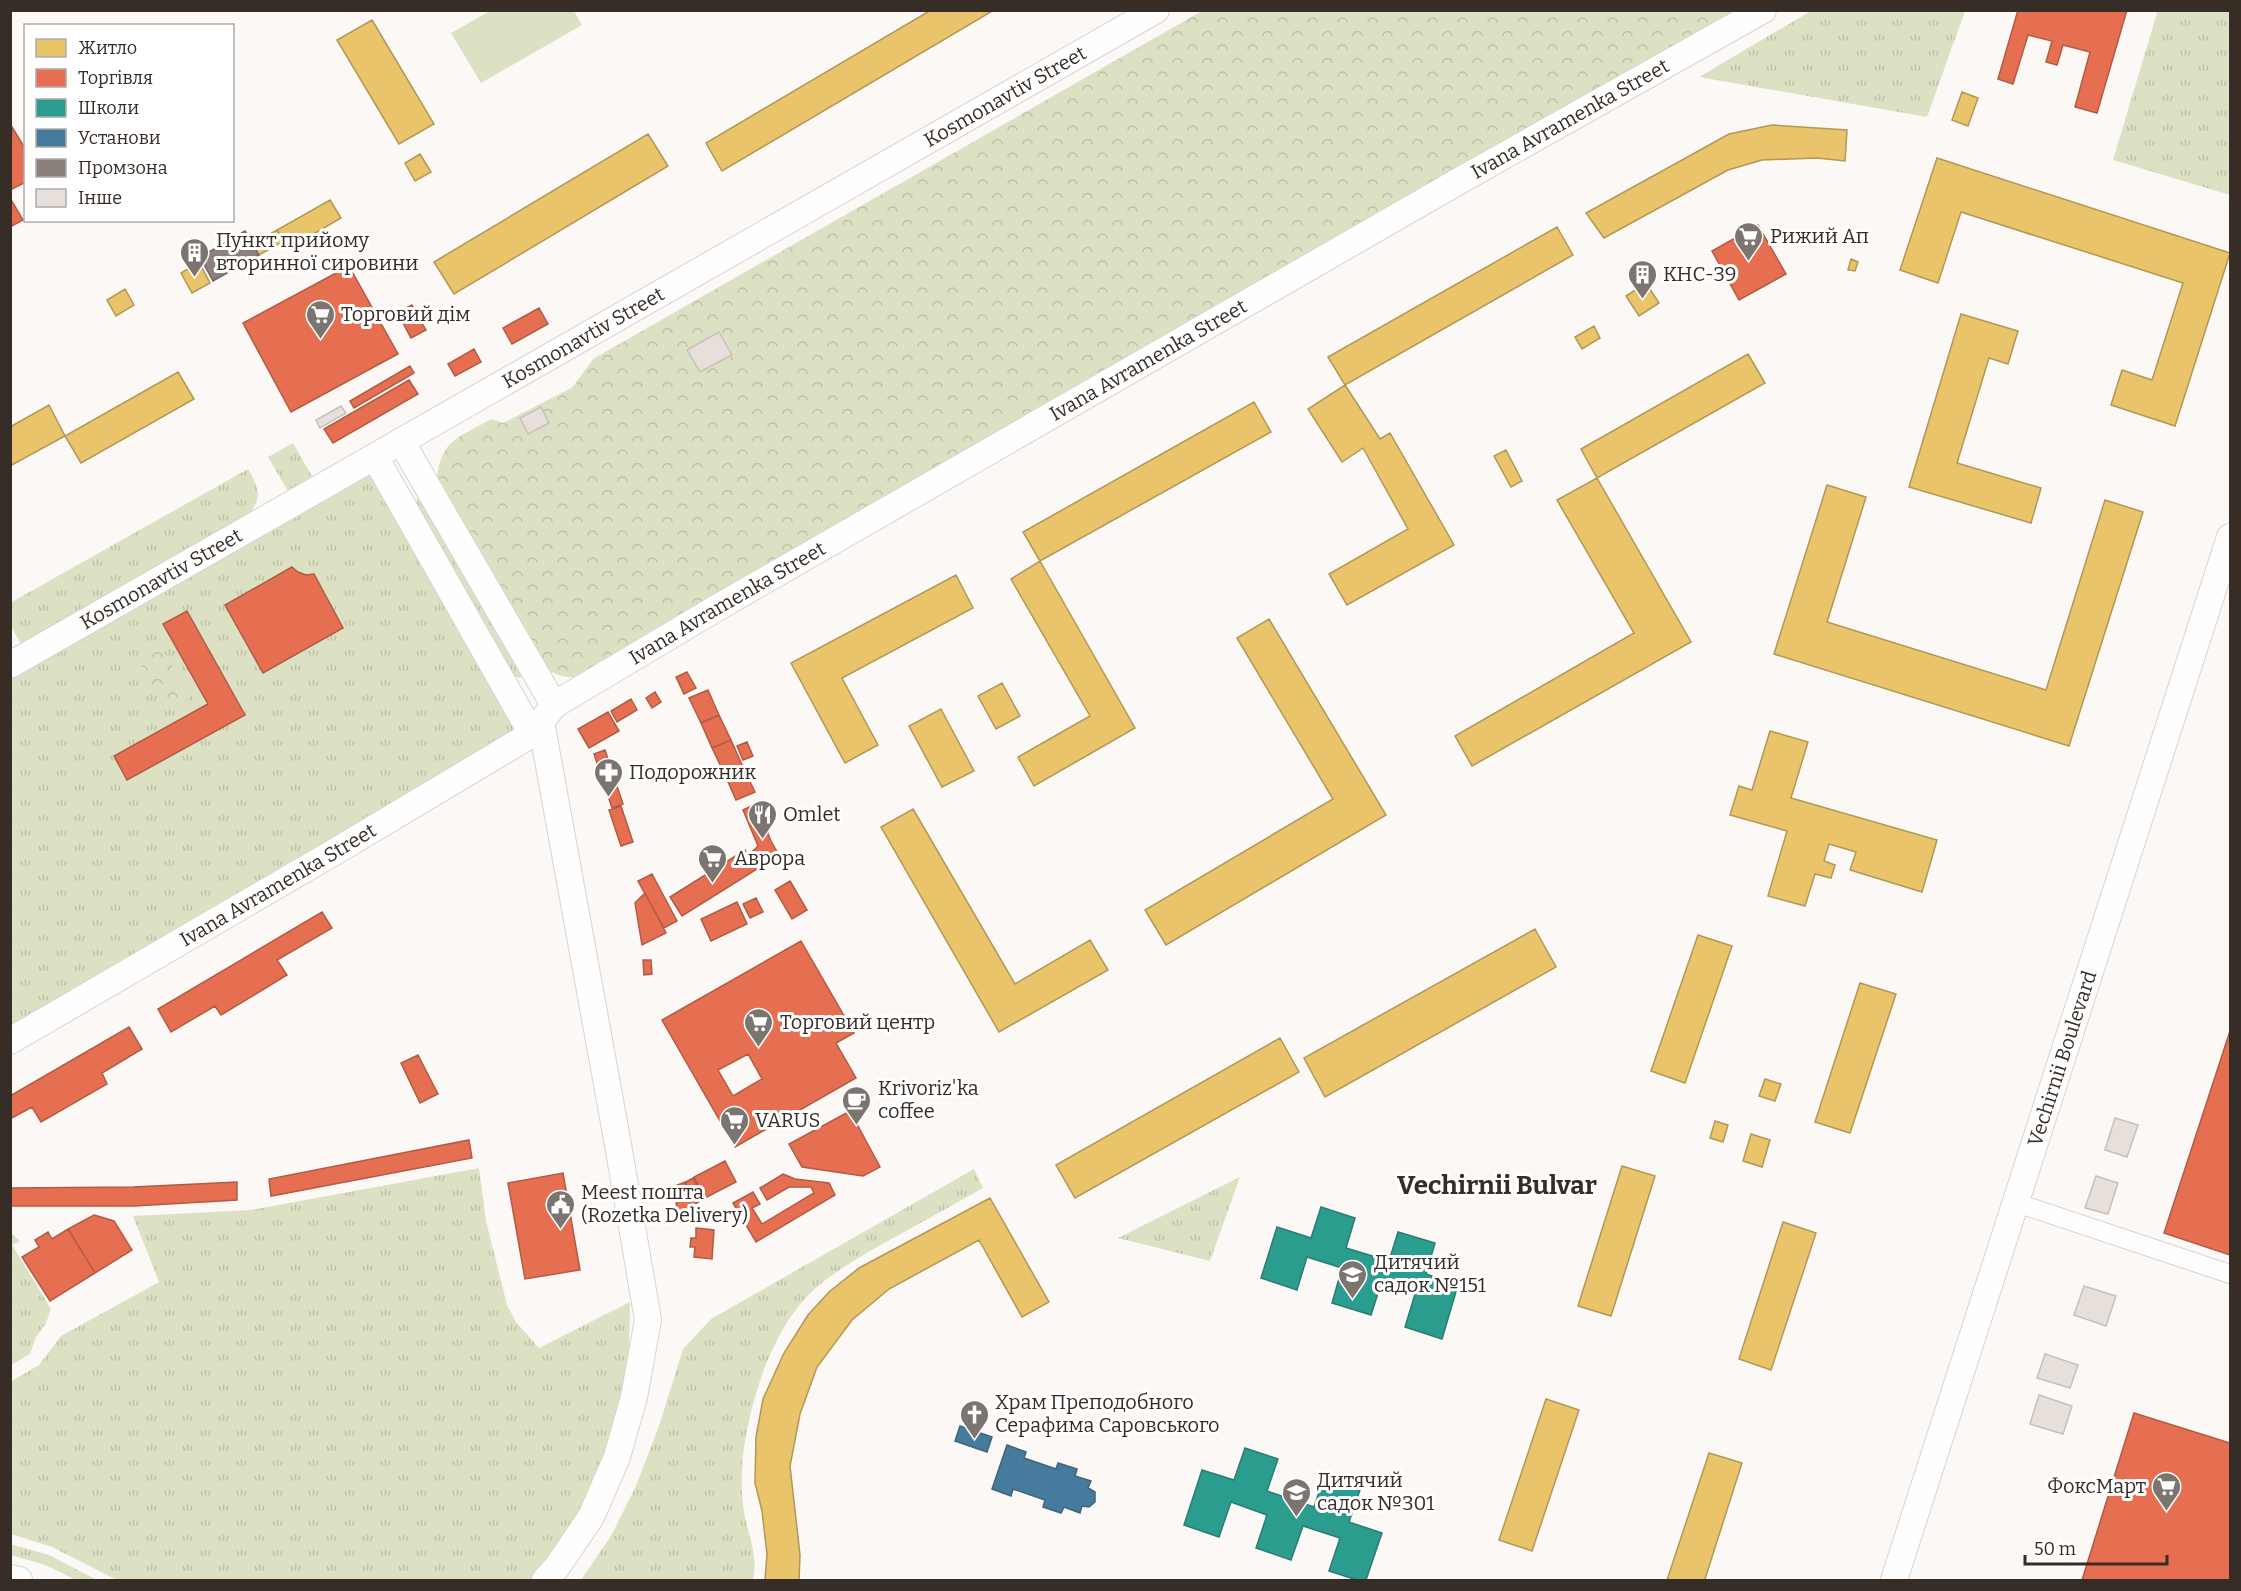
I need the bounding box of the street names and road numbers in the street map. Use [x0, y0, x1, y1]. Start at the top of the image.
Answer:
street label: Kosmonavtiv Street [920, 41, 1090, 152]
street label: Ivana Avramenka Street [1467, 53, 1673, 184]
street label: Kosmonavtiv Street [498, 282, 668, 393]
street label: Ivana Avramenka Street [1045, 294, 1251, 426]
street label: Kosmonavtiv Street [76, 523, 246, 634]
street label: Ivana Avramenka Street [625, 536, 829, 669]
street label: Ivana Avramenka Street [175, 818, 380, 951]
street label: Vechirnii Boulevard [2023, 967, 2102, 1149]

